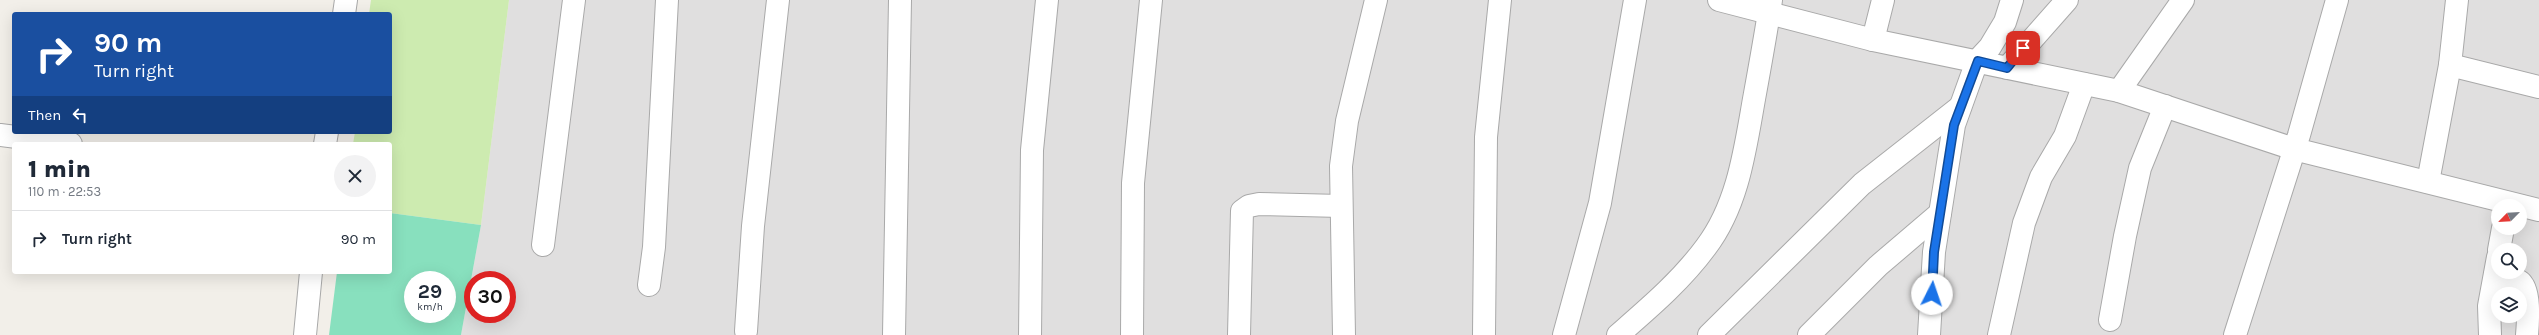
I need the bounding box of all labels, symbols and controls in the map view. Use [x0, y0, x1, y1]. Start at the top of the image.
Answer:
text: 90 m [94, 26, 162, 59]
icon: right [28, 28, 80, 80]
pin [2006, 31, 2040, 65]
icon: arrive [2012, 37, 2034, 59]
text: Turn right [94, 60, 174, 82]
icon: left [69, 104, 91, 126]
text: Then [28, 106, 61, 124]
text: 1 min [28, 155, 91, 183]
button: close [334, 155, 376, 197]
text: 110 m · 22:53 [28, 184, 101, 199]
north arrow [2491, 199, 2527, 235]
map controls [2491, 199, 2527, 323]
icon: right [28, 228, 50, 250]
text: Turn right [62, 230, 132, 248]
text: 90 m [341, 230, 376, 248]
button: search [2491, 243, 2527, 279]
speed limit sign: 30 [464, 271, 516, 323]
position arrow [1911, 273, 1953, 315]
text: 29 [418, 280, 442, 303]
button: layers [2491, 287, 2527, 323]
text: km/h [417, 301, 443, 313]

